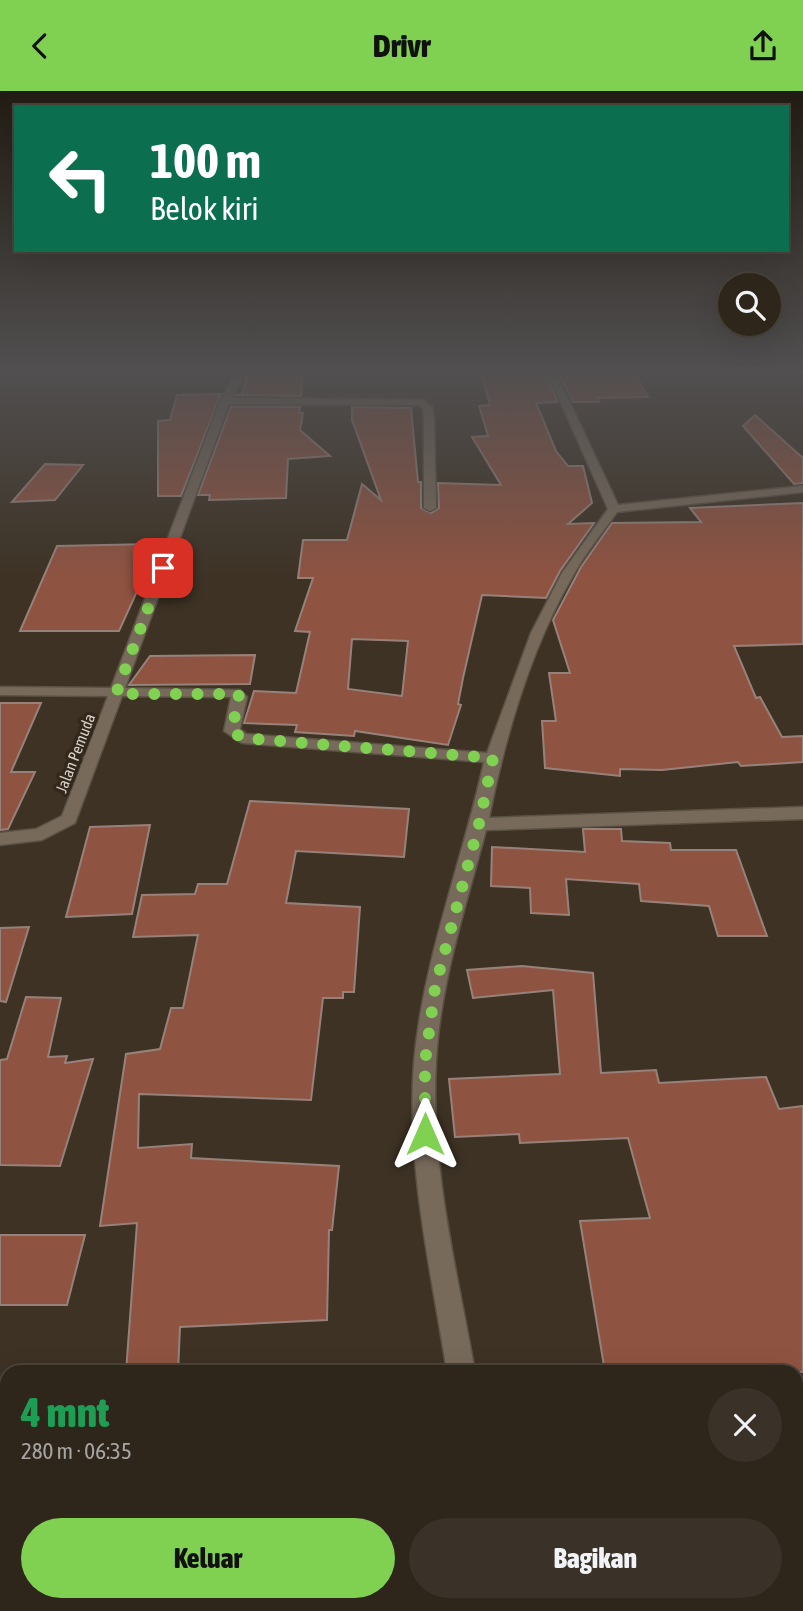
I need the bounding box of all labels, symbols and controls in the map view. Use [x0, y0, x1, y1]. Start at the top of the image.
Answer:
icon: back [21, 27, 59, 65]
text: Drivr [373, 27, 430, 64]
icon: share [744, 27, 782, 65]
text: 100 m [150, 132, 261, 188]
icon: left [35, 133, 126, 224]
text: Belok kiri [150, 190, 259, 227]
map controls [718, 273, 781, 336]
button: search [718, 273, 781, 336]
pin [133, 538, 193, 598]
icon: arrive [144, 549, 182, 587]
street label: Jalan Pemuda [52, 711, 98, 795]
position arrow [388, 1097, 462, 1171]
text: 4 mnt [21, 1388, 109, 1436]
button: close [708, 1388, 782, 1462]
text: 280 m · 06:35 [21, 1438, 132, 1464]
button: Keluar [21, 1518, 395, 1598]
button: Bagikan [409, 1518, 782, 1598]

